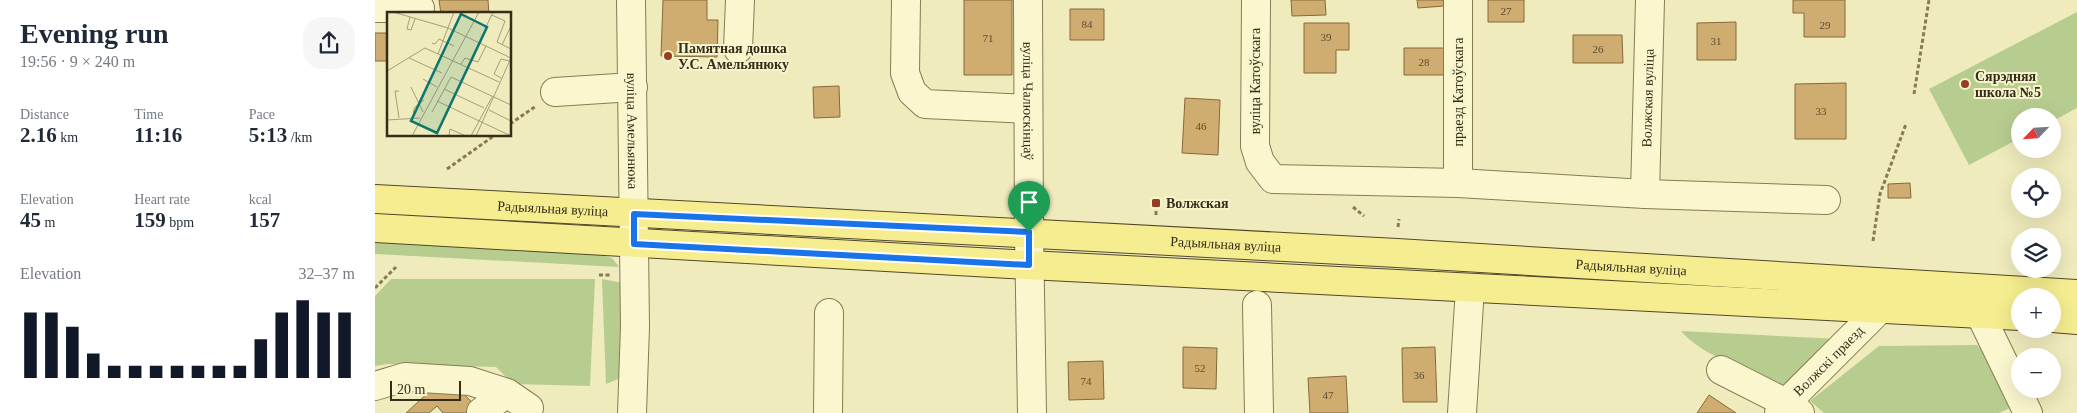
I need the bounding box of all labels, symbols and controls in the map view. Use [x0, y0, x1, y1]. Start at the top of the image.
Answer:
house number: 27 [1501, 5, 1512, 17]
inset map [387, 12, 511, 136]
button: share [303, 17, 355, 69]
text: Evening run [20, 18, 169, 49]
house number: 84 [1082, 18, 1093, 30]
house number: 29 [1820, 19, 1831, 31]
street label: вуліца Катоўскага [1248, 27, 1263, 134]
house number: 39 [1321, 31, 1332, 43]
house number: 71 [983, 32, 994, 44]
house number: 31 [1711, 35, 1722, 47]
street label: праезд Катоўскага [1451, 37, 1466, 146]
place label: Памятная дошка У.С. Амельянюку [678, 41, 789, 72]
street label: вуліца Чалюскінцаў [1020, 42, 1036, 160]
house number: 26 [1593, 43, 1604, 55]
street label: Волжская вуліца [1639, 48, 1657, 148]
marker: Памятная дошка У.С. Амельянюку [662, 50, 674, 62]
text: 19:56 · 9 × 240 m [20, 53, 135, 70]
house number: 28 [1419, 56, 1430, 68]
place label: Сярэдняя школа №5 [1975, 69, 2041, 100]
street label: вуліца Амельянюка [624, 73, 640, 190]
marker: Сярэдняя школа №5 [1959, 78, 1971, 90]
house number: 33 [1816, 105, 1827, 117]
text: Distance [20, 107, 69, 122]
text: Time [134, 107, 163, 122]
text: Pace [249, 107, 275, 122]
north arrow [2011, 108, 2061, 158]
map controls [2011, 108, 2061, 398]
house number: 46 [1196, 120, 1207, 132]
text: 2.16 [20, 123, 57, 147]
text: 11:16 [134, 123, 182, 147]
text: 5:13 [249, 123, 287, 147]
text: km [57, 130, 78, 145]
text: /km [287, 130, 312, 145]
button: locate [2011, 168, 2061, 218]
pin [1008, 181, 1050, 232]
icon: arrive [1015, 188, 1043, 216]
text: Elevation [20, 192, 74, 207]
text: Heart rate [134, 192, 190, 207]
text: kcal [249, 192, 272, 207]
place label: Волжская [1166, 196, 1229, 211]
marker: Волжская [1150, 197, 1162, 209]
street label: Радыяльная вуліца [497, 198, 609, 219]
text: 45 [20, 208, 41, 232]
text: 159 [134, 208, 166, 232]
text: 157 [249, 208, 280, 232]
text: m [41, 215, 55, 230]
text: bpm [166, 215, 194, 230]
button: layers [2011, 228, 2061, 278]
street label: Радыяльная вуліца [1170, 234, 1282, 255]
street label: Радыяльная вуліца [1575, 257, 1688, 278]
text: Elevation [20, 265, 81, 282]
text: 32–37 m [299, 265, 355, 282]
button: + [2011, 288, 2061, 338]
street label: Волжскі праезд [1791, 323, 1867, 399]
button: − [2011, 348, 2061, 398]
house number: 52 [1195, 362, 1206, 374]
house number: 36 [1414, 369, 1425, 381]
house number: 74 [1081, 375, 1092, 387]
scale bar [390, 378, 461, 401]
text: 20 m [397, 382, 425, 397]
house number: 47 [1323, 389, 1334, 401]

